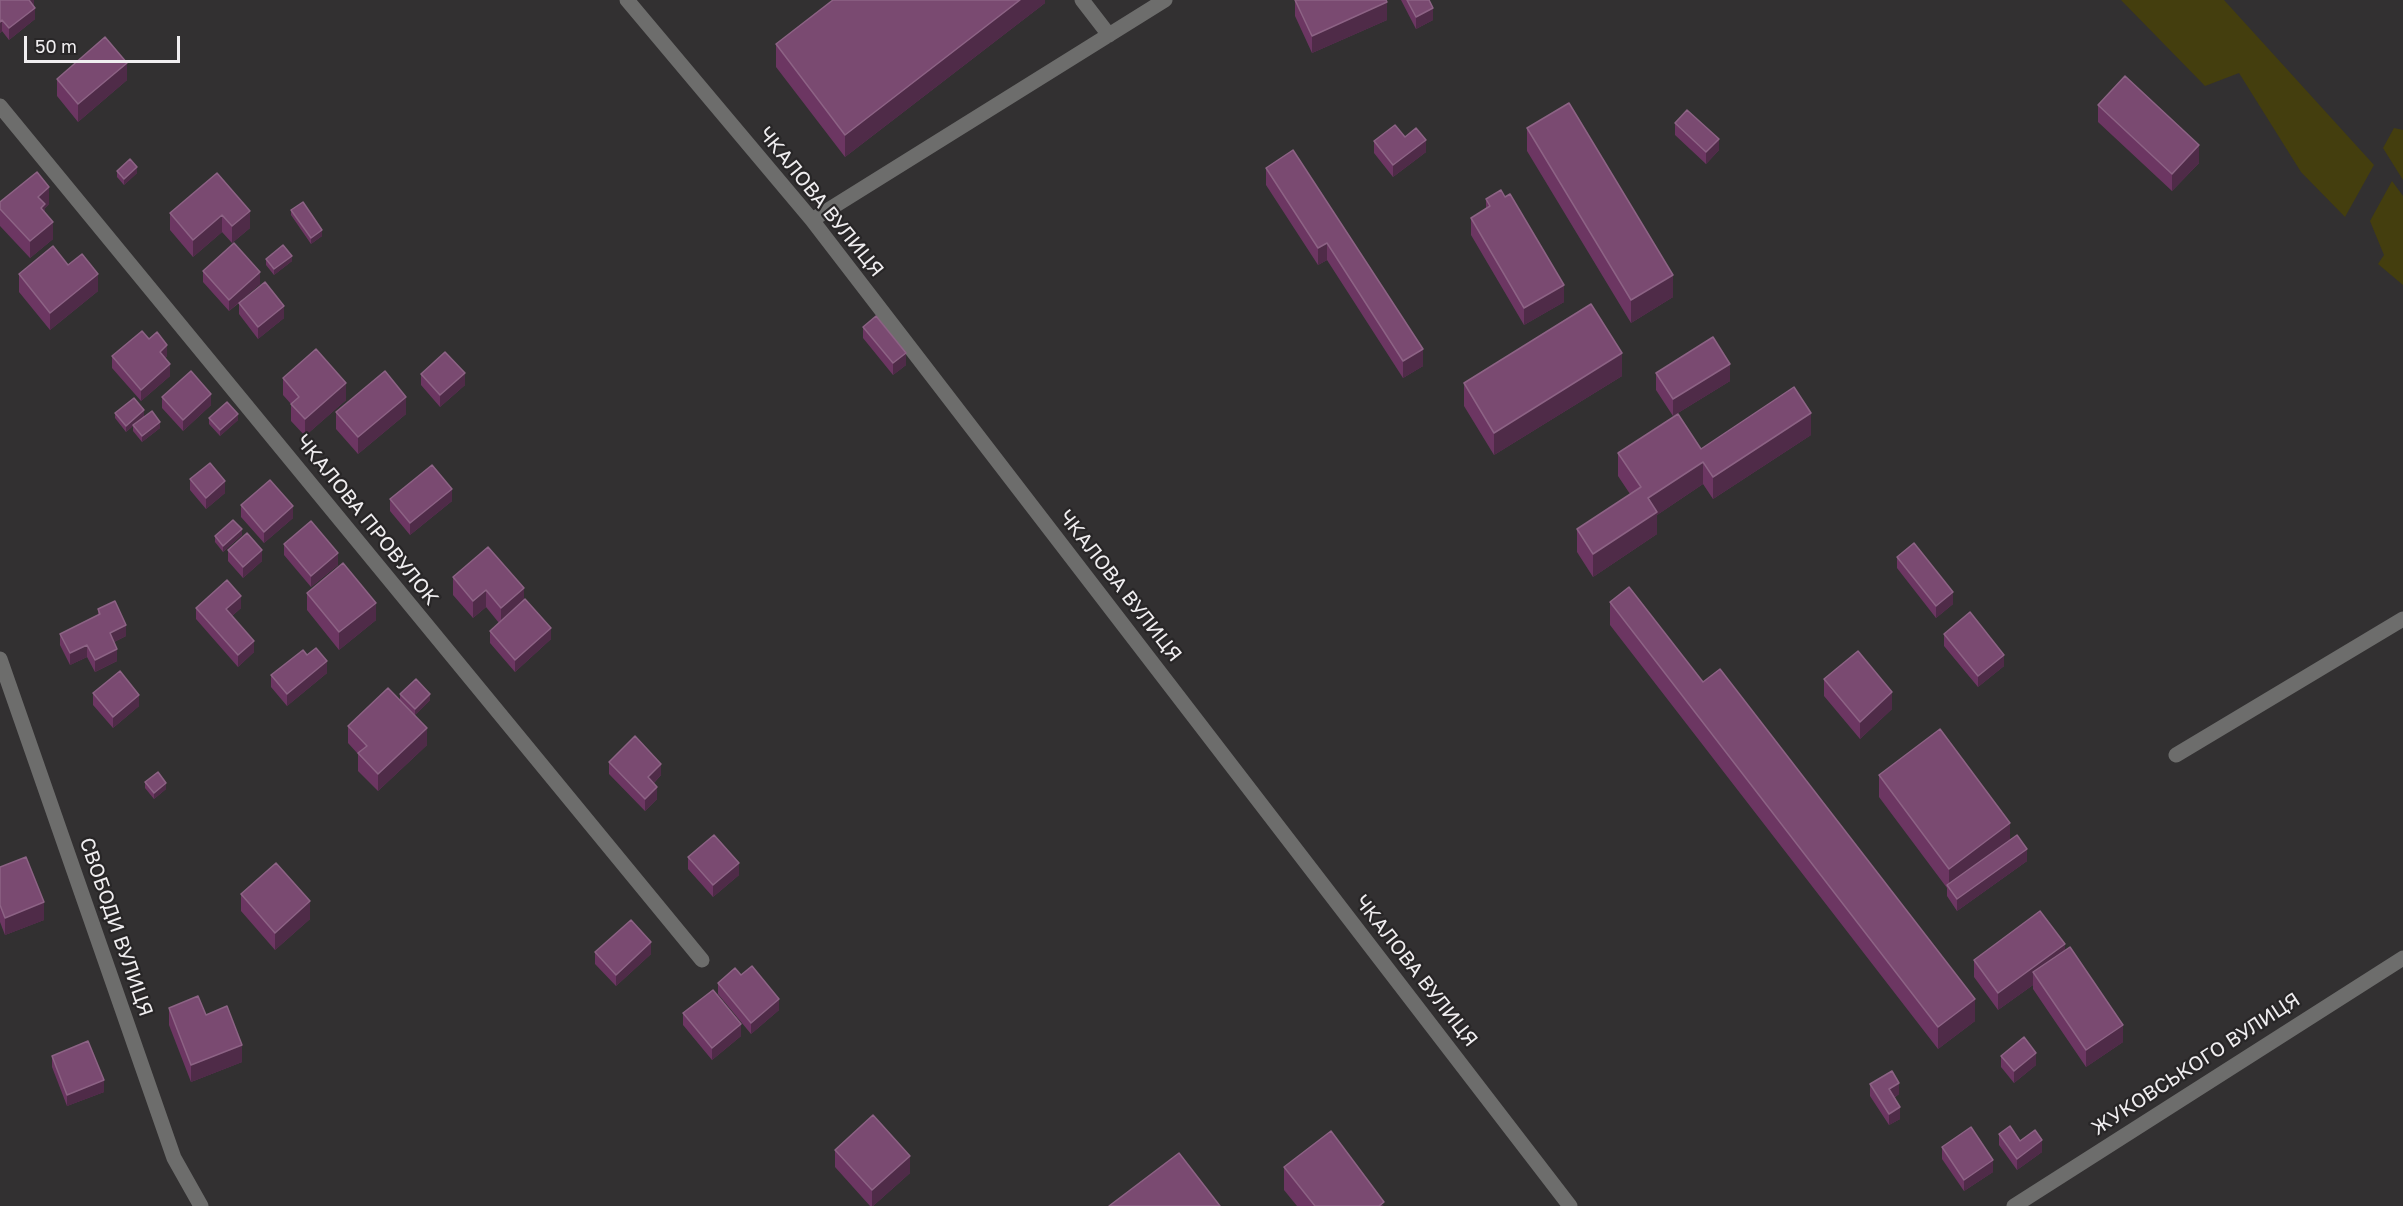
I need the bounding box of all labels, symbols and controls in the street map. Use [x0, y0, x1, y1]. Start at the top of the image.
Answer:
scale bar [27, 24, 183, 62]
text: 50 m [35, 35, 77, 57]
street label: ЧКАЛОВА ВУЛИЦЯ [753, 122, 889, 282]
street label: ЧКАЛОВА ПРОВУЛОК [291, 430, 443, 610]
street label: ЧКАЛОВА ВУЛИЦЯ [1053, 505, 1187, 667]
street label: СВОБОДИ ВУЛИЦЯ [74, 834, 158, 1020]
street label: ЧКАЛОВА ВУЛИЦЯ [1349, 890, 1483, 1052]
street label: ЖУКОВСЬКОГО ВУЛИЦЯ [2087, 988, 2305, 1140]

